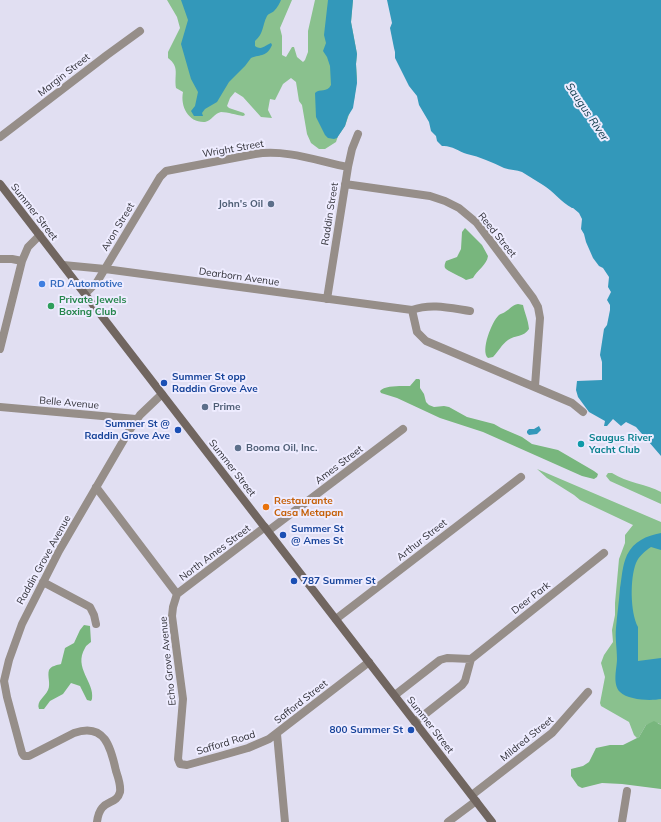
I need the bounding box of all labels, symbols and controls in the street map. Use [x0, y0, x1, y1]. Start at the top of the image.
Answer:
street label: Margin Street [36, 51, 92, 99]
water label: Saugus River [563, 81, 611, 143]
street label: Wright Street [201, 138, 265, 160]
street label: Summer Street [8, 181, 60, 243]
street label: Raddin Street [319, 182, 341, 246]
place label: John's Oil [218, 198, 263, 210]
marker: John's Oil [266, 199, 276, 209]
street label: Avon Street [99, 201, 137, 253]
street label: Reed Street [475, 210, 519, 260]
street label: Dearborn Avenue [198, 265, 280, 289]
place label: RD Automotive [50, 278, 123, 290]
marker: RD Automotive [37, 279, 47, 289]
place label: Private Jewels Boxing Club [59, 294, 126, 318]
marker: Private Jewels Boxing Club [46, 301, 56, 311]
place label: Summer St opp Raddin Grove Ave [172, 371, 258, 394]
marker: Summer St opp Raddin Grove Ave [159, 378, 169, 388]
street label: Belle Avenue [39, 394, 99, 412]
place label: Prime [213, 401, 241, 413]
marker: Prime [200, 402, 210, 412]
place label: Summer St @ Raddin Grove Ave [84, 418, 170, 442]
marker: Summer St @ Raddin Grove Ave [173, 425, 183, 435]
place label: Saugus River Yacht Club [589, 432, 652, 456]
street label: Summer Street [206, 437, 258, 499]
marker: Saugus River Yacht Club [576, 439, 586, 449]
place label: Booma Oil, Inc. [246, 442, 317, 454]
marker: Booma Oil, Inc. [233, 443, 243, 453]
street label: Ames Street [313, 443, 365, 487]
place label: Restaurante Casa Metapan [274, 495, 343, 518]
marker: Restaurante Casa Metapan [261, 502, 271, 512]
street label: Raddin Grove Avenue [14, 513, 74, 607]
street label: Arthur Street [395, 517, 449, 563]
street label: North Ames Street [177, 522, 253, 584]
place label: Summer St @ Ames St [291, 523, 344, 546]
marker: Summer St @ Ames St [278, 530, 288, 540]
place label: 787 Summer St [302, 575, 375, 587]
marker: 787 Summer St [289, 576, 299, 586]
street label: Deer Park [509, 579, 553, 617]
street label: Echo Grove Avenue [157, 616, 179, 706]
street label: Safford Street [272, 678, 330, 726]
street label: Summer Street [404, 694, 456, 756]
street label: Mildred Street [498, 714, 556, 764]
place label: 800 Summer St [330, 724, 403, 736]
marker: 800 Summer St [406, 725, 416, 735]
street label: Safford Road [195, 728, 257, 758]

